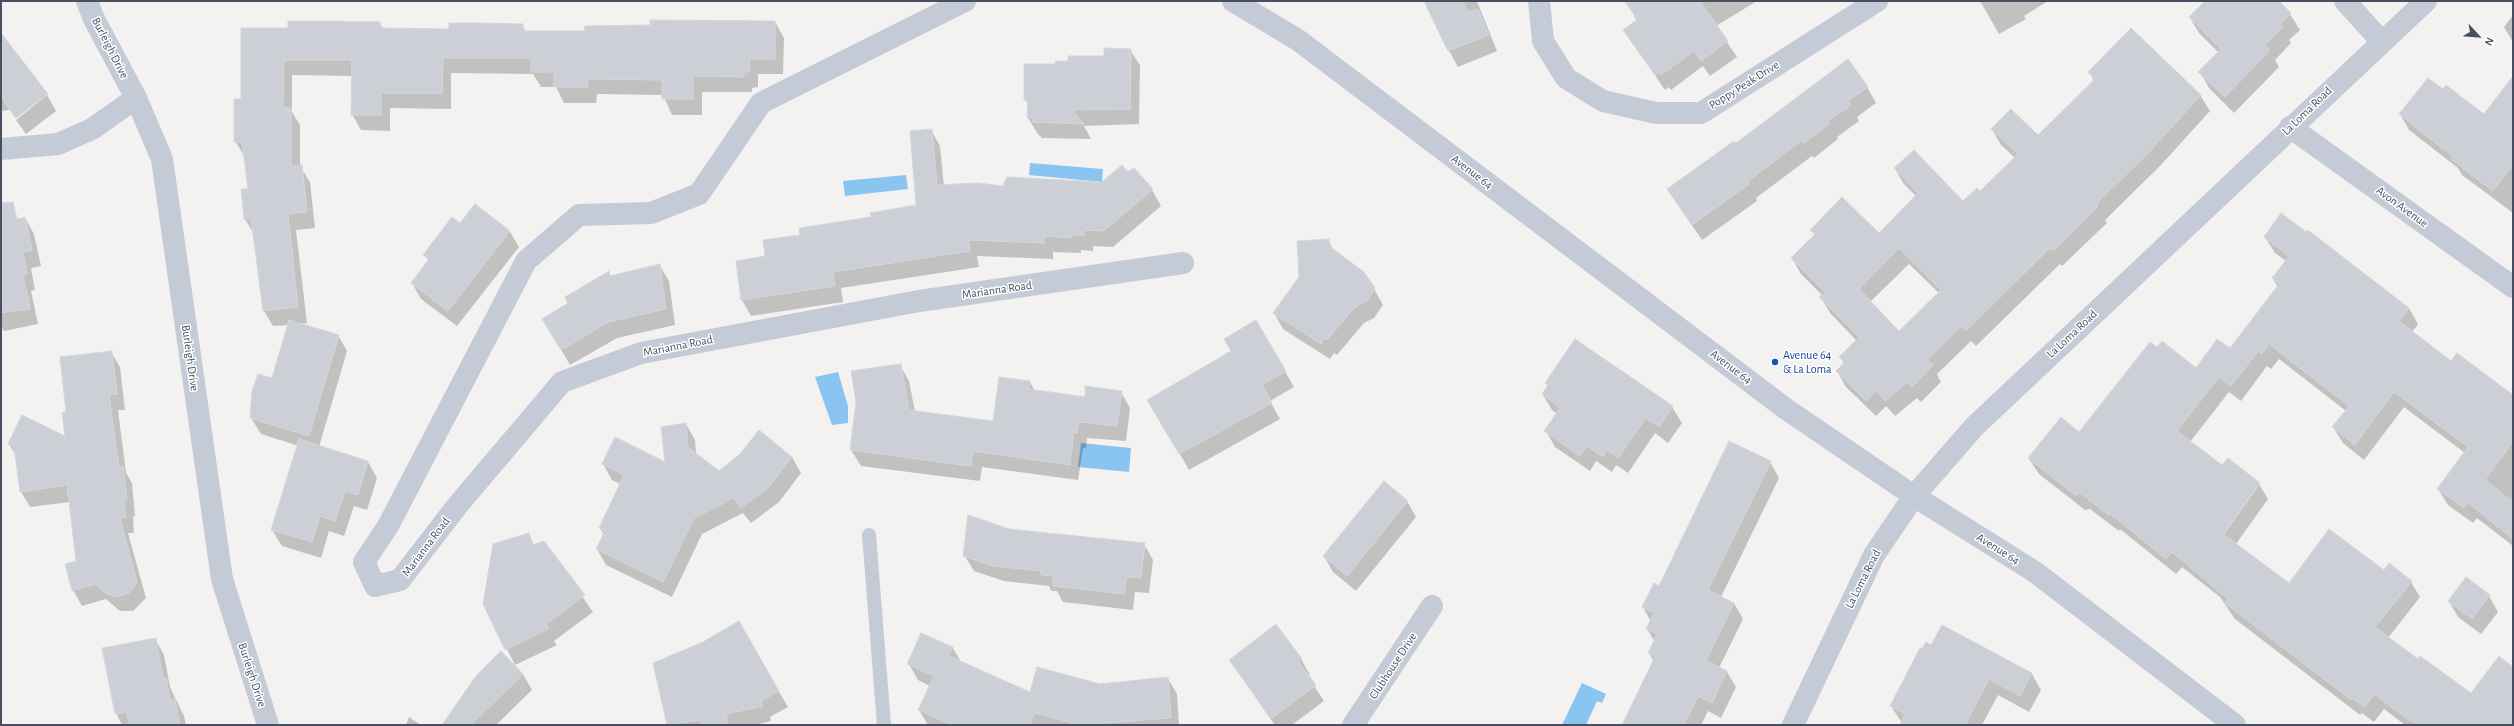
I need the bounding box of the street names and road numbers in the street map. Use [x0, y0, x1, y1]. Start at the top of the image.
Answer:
street label: Burleigh Drive [88, 15, 132, 81]
street label: Poppy Peak Drive [1706, 58, 1782, 112]
street label: La Loma Road [2279, 84, 2335, 138]
street label: Avenue 64 [1448, 152, 1496, 192]
street label: Avon Avenue [2373, 183, 2431, 231]
street label: Marianna Road [961, 278, 1033, 302]
street label: La Loma Road [2044, 307, 2100, 361]
street label: Burleigh Drive [178, 324, 202, 392]
street label: Marianna Road [642, 332, 714, 360]
street label: Avenue 64 [1707, 347, 1755, 387]
street label: Marianna Road [399, 514, 453, 580]
street label: Avenue 64 [1974, 530, 2022, 568]
street label: La Loma Road [1842, 547, 1884, 611]
street label: Clubhouse Drive [1366, 630, 1420, 702]
street label: Burleigh Drive [235, 641, 269, 709]

